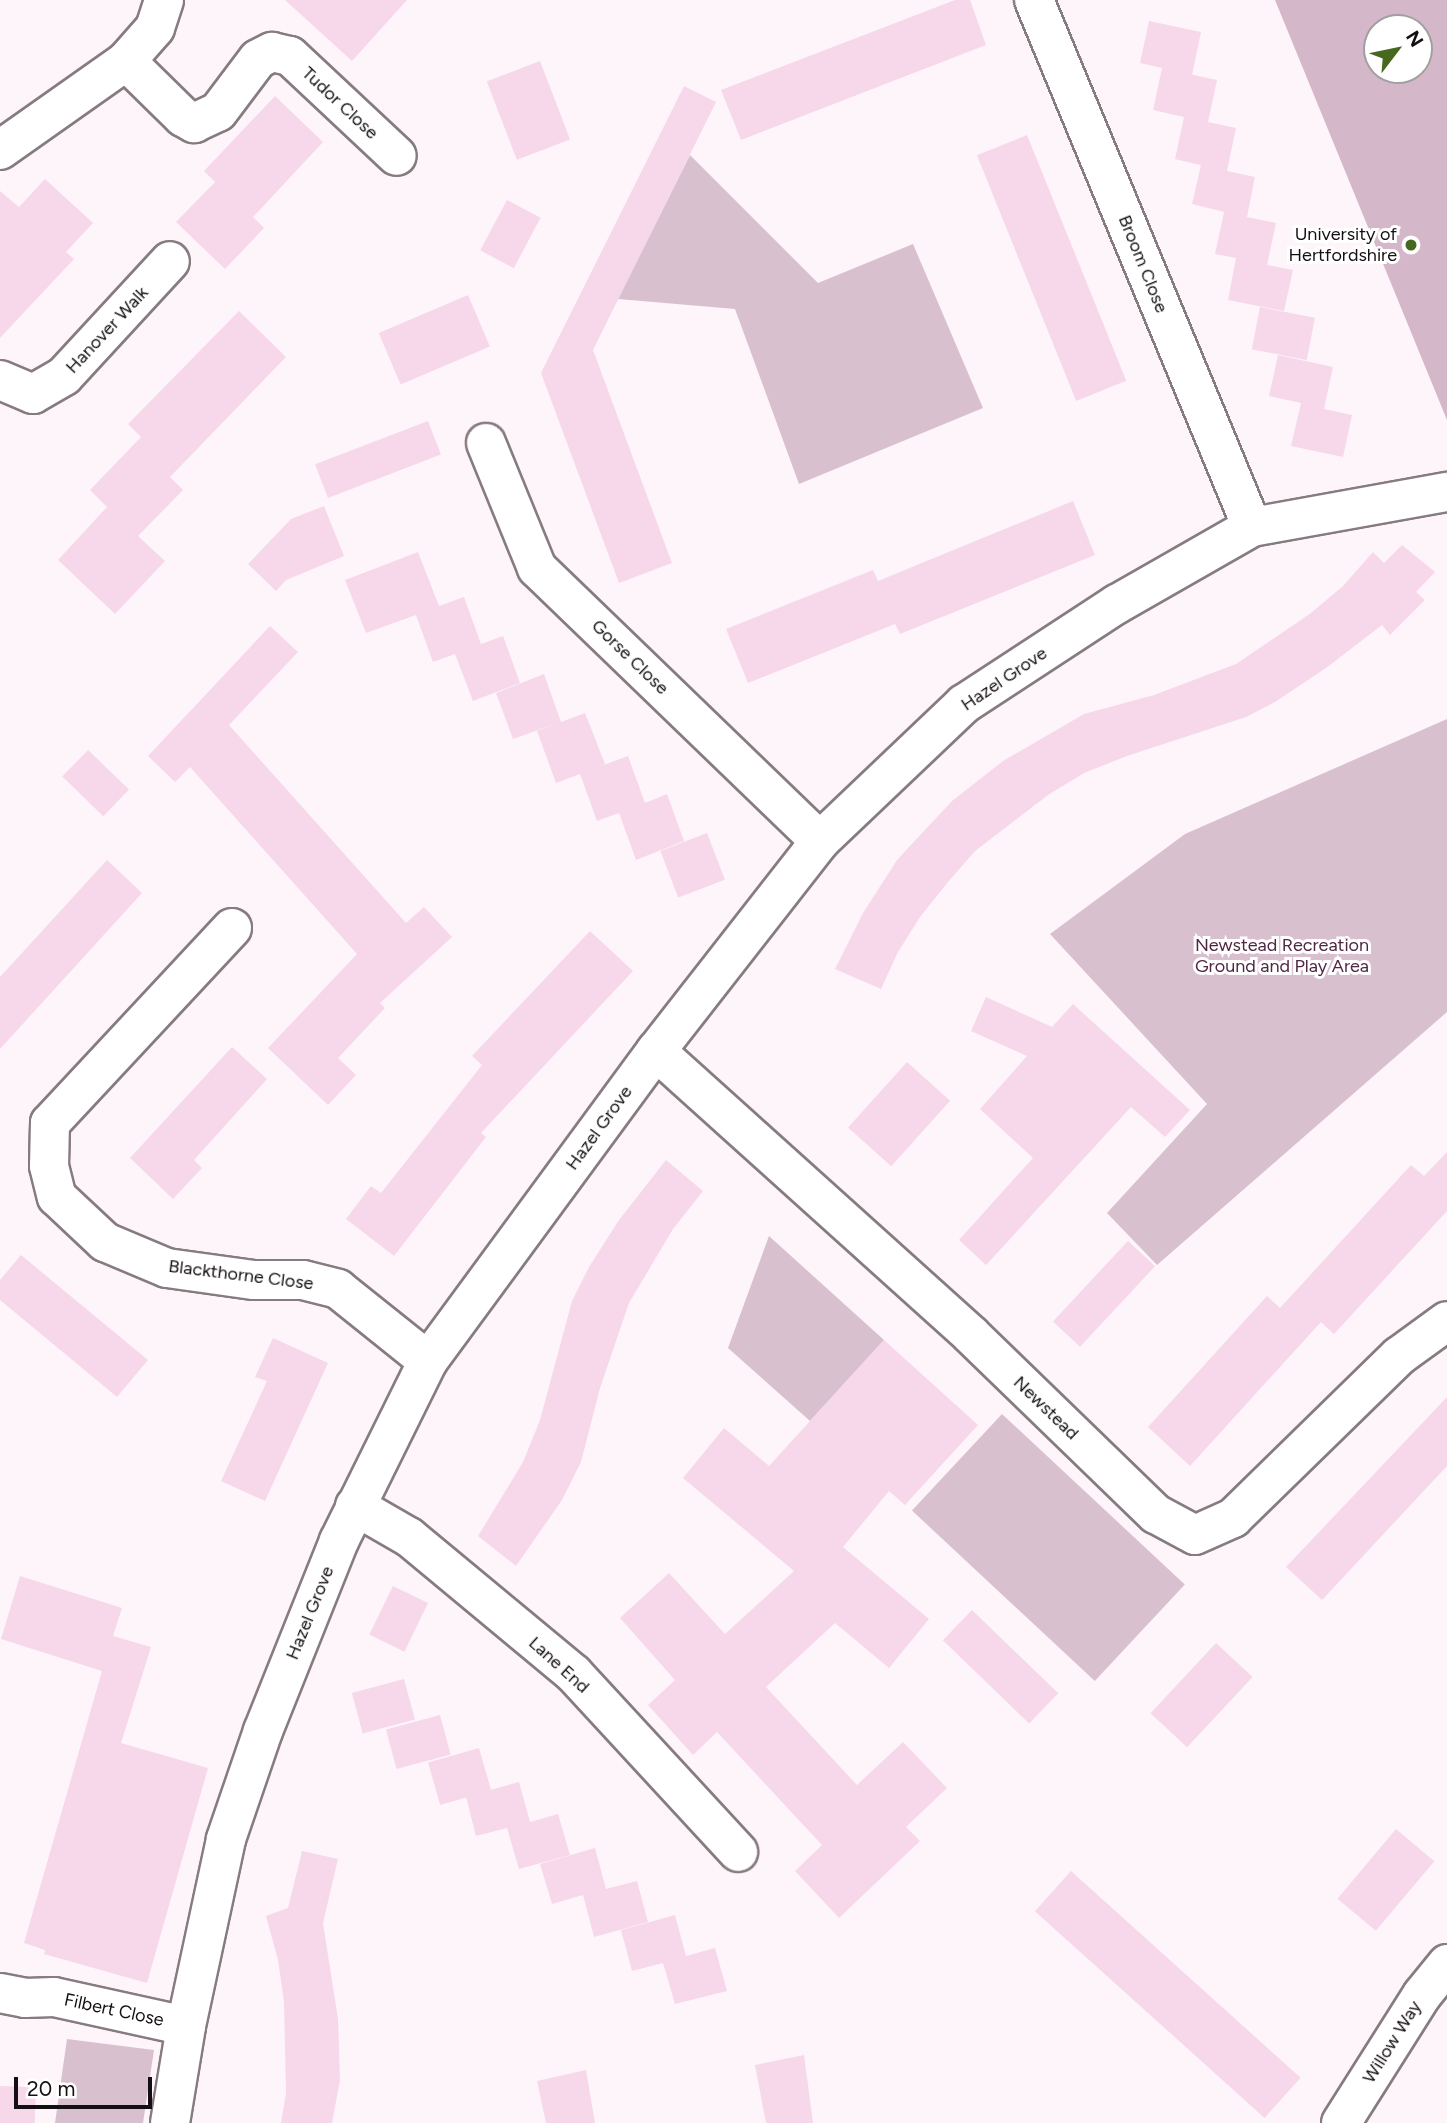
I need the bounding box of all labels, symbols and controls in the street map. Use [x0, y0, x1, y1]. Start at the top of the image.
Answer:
north arrow [1363, 14, 1433, 84]
text: N [1401, 26, 1428, 51]
street label: Tudor Close [297, 62, 383, 144]
street label: Broom Close [1114, 212, 1172, 316]
place label: University of Hertfordshire [1289, 224, 1397, 266]
marker: University of Hertfordshire [1403, 237, 1419, 253]
street label: Hanover Walk [61, 282, 153, 378]
street label: Gorse Close [587, 615, 673, 699]
street label: Hazel Grove [957, 642, 1051, 716]
park label: Newstead Recreation Ground and Play Area [1195, 935, 1369, 978]
street label: Hazel Grove [561, 1082, 637, 1174]
street label: Blackthorne Close [167, 1255, 315, 1295]
street label: Newstead [1009, 1372, 1083, 1444]
street label: Hazel Grove [281, 1563, 339, 1663]
street label: Lane End [524, 1632, 594, 1698]
street label: Filbert Close [62, 1989, 166, 2031]
street label: Willow Way [1358, 1997, 1426, 2087]
scale bar [18, 2064, 156, 2108]
text: 20 m [27, 2076, 75, 2101]

